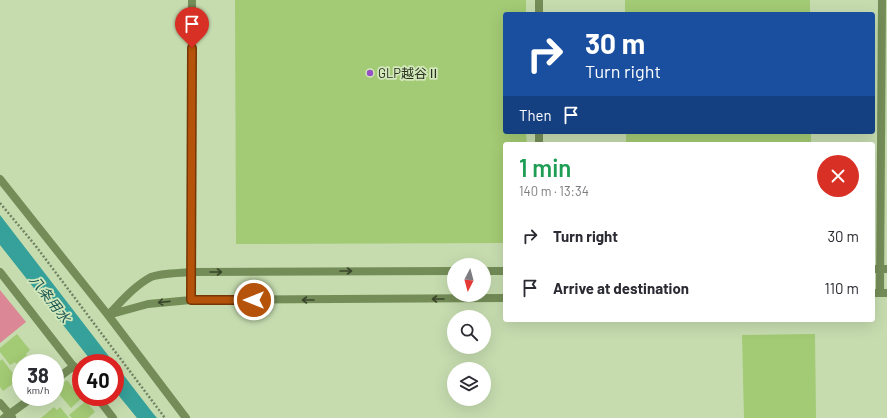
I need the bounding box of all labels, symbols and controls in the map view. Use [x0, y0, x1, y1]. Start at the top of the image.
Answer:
pin [175, 7.0, 209, 48]
icon: arrive [181, 13, 203, 35]
text: 30 m [585, 26, 645, 60]
icon: right [519, 28, 571, 80]
text: Turn right [585, 60, 661, 82]
place label: GLP越谷Ⅱ [378, 65, 440, 81]
marker: GLP越谷Ⅱ [365, 68, 375, 78]
icon: arrive [560, 104, 582, 126]
text: Then [519, 106, 552, 124]
text: 1 min [519, 153, 571, 182]
button: close [817, 155, 859, 197]
text: 140 m · 13:34 [519, 183, 589, 199]
icon: right [519, 225, 541, 247]
text: Turn right [553, 227, 618, 245]
text: 30 m [827, 227, 859, 245]
north arrow [447, 258, 491, 302]
map controls [447, 258, 491, 406]
one-way arrow [339, 267, 352, 275]
one-way arrow [209, 268, 222, 276]
water label: 八条用水 [26, 271, 76, 328]
icon: arrive [519, 277, 541, 299]
position arrow [233, 279, 275, 321]
text: Arrive at destination [553, 279, 689, 297]
text: 110 m [825, 279, 859, 297]
one-way arrow [432, 295, 445, 303]
one-way arrow [302, 296, 315, 304]
one-way arrow [158, 299, 171, 306]
button: search [447, 310, 491, 354]
speed limit sign: 40 [72, 354, 124, 406]
button: layers [447, 362, 491, 406]
text: 38 [27, 363, 49, 387]
text: km/h [27, 384, 49, 396]

